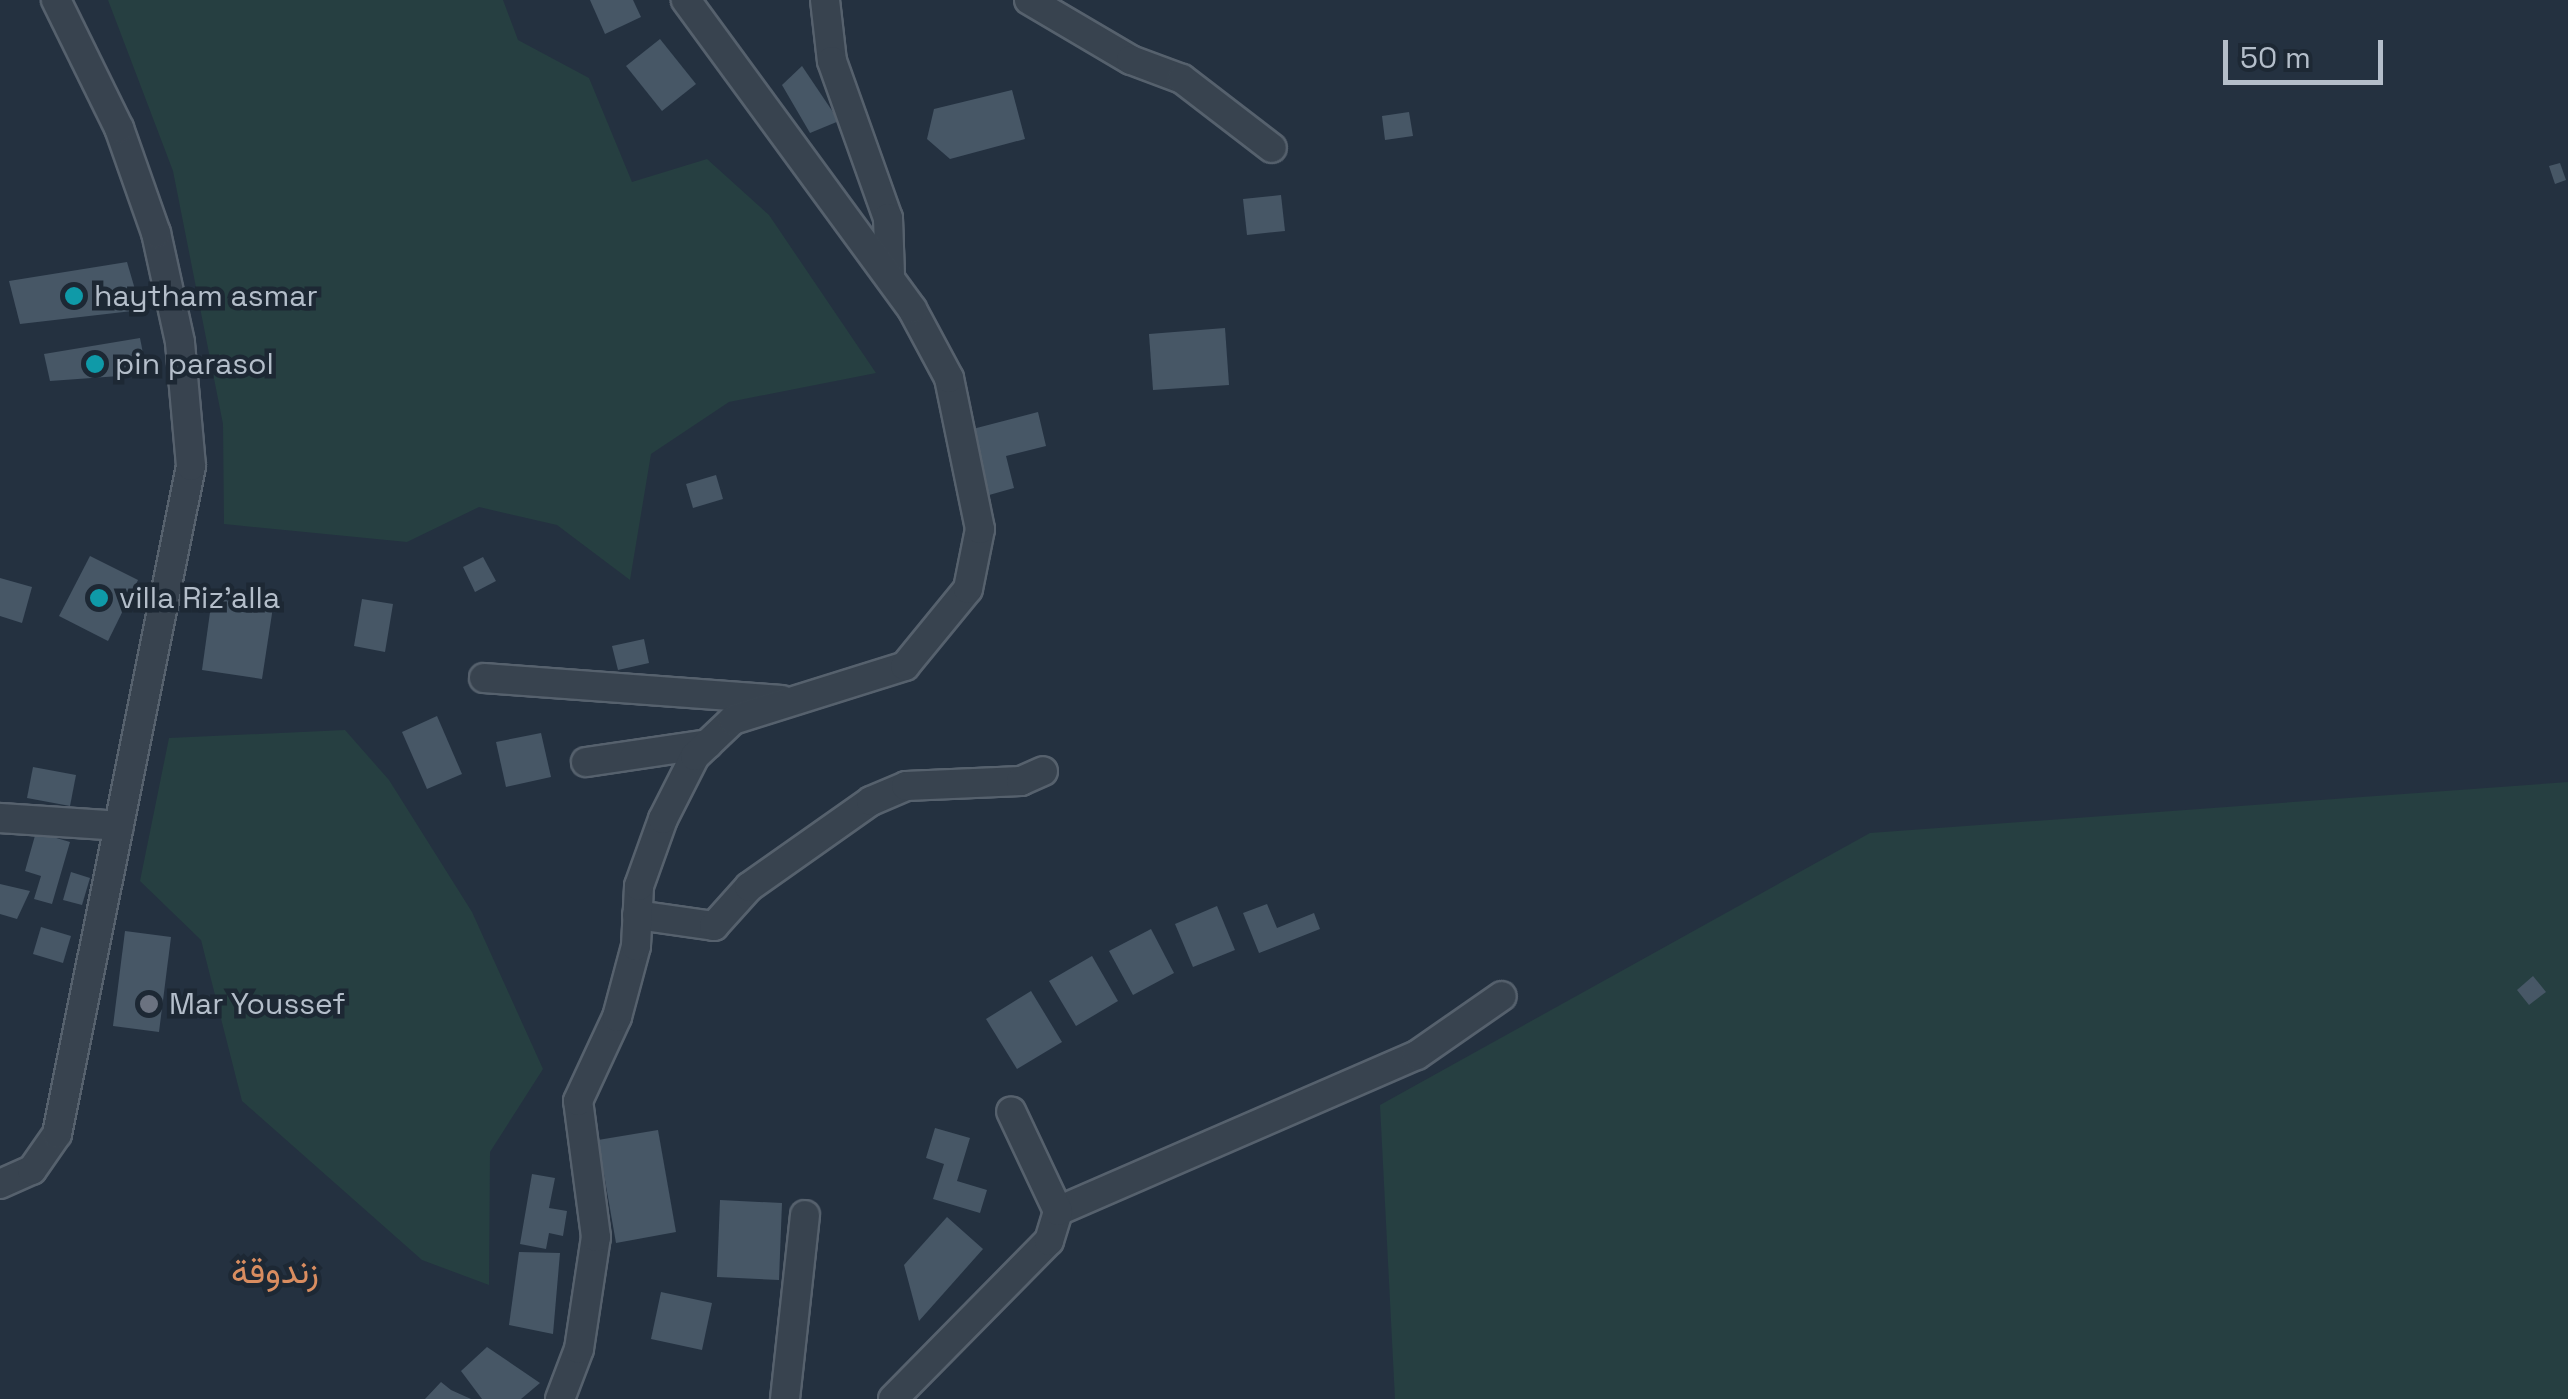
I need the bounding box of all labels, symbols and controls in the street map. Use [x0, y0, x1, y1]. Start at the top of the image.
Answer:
scale bar [2228, 20, 2388, 82]
text: 50 m [2240, 38, 2311, 77]
place label: haytham asmar [94, 278, 318, 314]
marker: haytham asmar [63, 285, 85, 307]
place label: pin parasol [115, 346, 274, 382]
marker: pin parasol [84, 353, 106, 375]
place label: villa Riz'alla [119, 580, 280, 616]
marker: villa Riz'alla [88, 587, 110, 609]
place label: Mar Youssef [169, 986, 346, 1022]
marker: Mar Youssef [138, 993, 160, 1015]
district label: زندوقة [231, 1250, 319, 1292]

